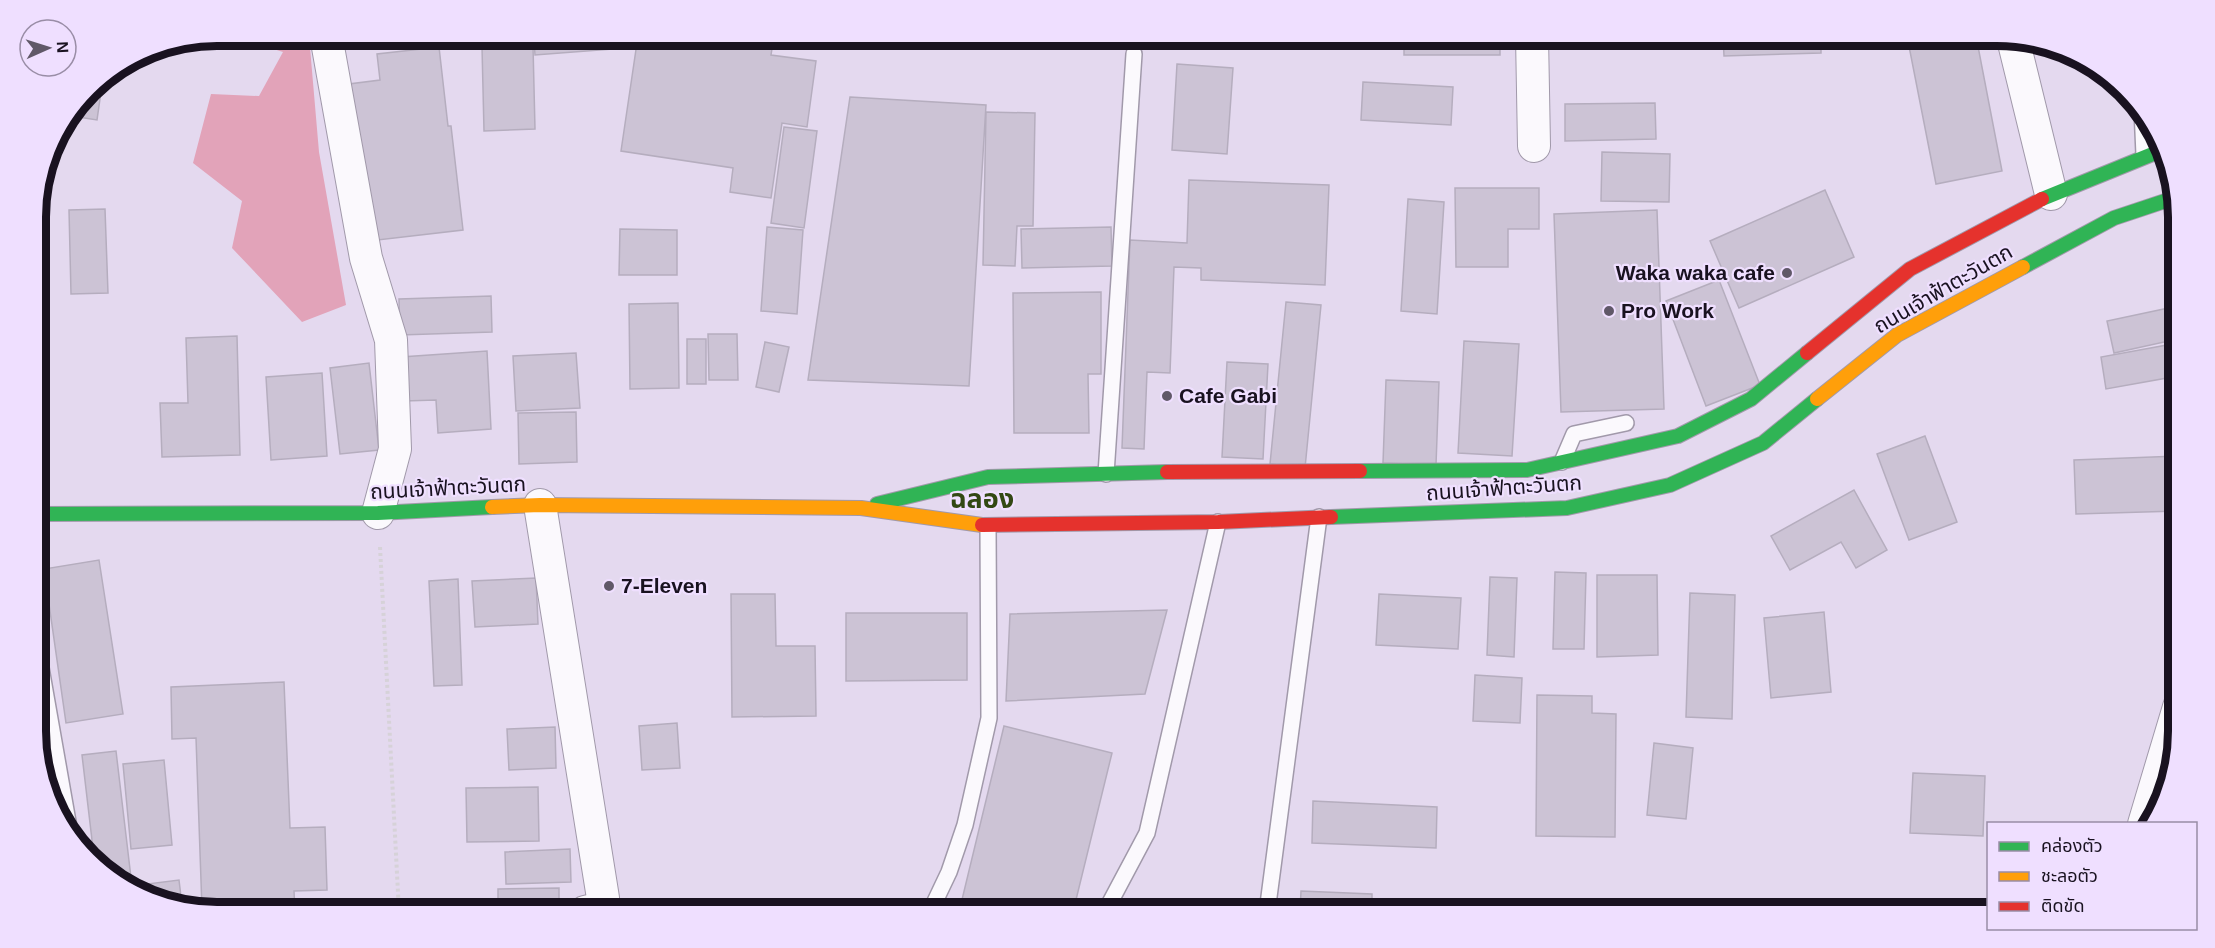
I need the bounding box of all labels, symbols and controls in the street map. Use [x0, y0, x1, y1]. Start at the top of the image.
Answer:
north arrow [18, 18, 78, 78]
text: N [54, 41, 71, 53]
street label: ถนนเจ้าฟ้าตะวันตก [1869, 240, 2016, 338]
place label: Waka waka cafe [1616, 261, 1775, 284]
marker: Waka waka cafe [1780, 266, 1794, 280]
place label: Pro Work [1621, 299, 1714, 322]
marker: Pro Work [1602, 304, 1616, 318]
place label: Cafe Gabi [1179, 384, 1277, 407]
marker: Cafe Gabi [1160, 389, 1174, 403]
street label: ถนนเจ้าฟ้าตะวันตก [1425, 471, 1583, 504]
street label: ถนนเจ้าฟ้าตะวันตก [369, 472, 527, 503]
district label: ฉลอง [950, 484, 1014, 514]
place label: 7-Eleven [621, 574, 707, 597]
marker: 7-Eleven [602, 579, 616, 593]
legend [1987, 822, 2197, 930]
text: คล่องตัว [2041, 836, 2103, 856]
text: ชะลอตัว [2041, 866, 2098, 886]
text: ติดขัด [2041, 896, 2084, 916]

